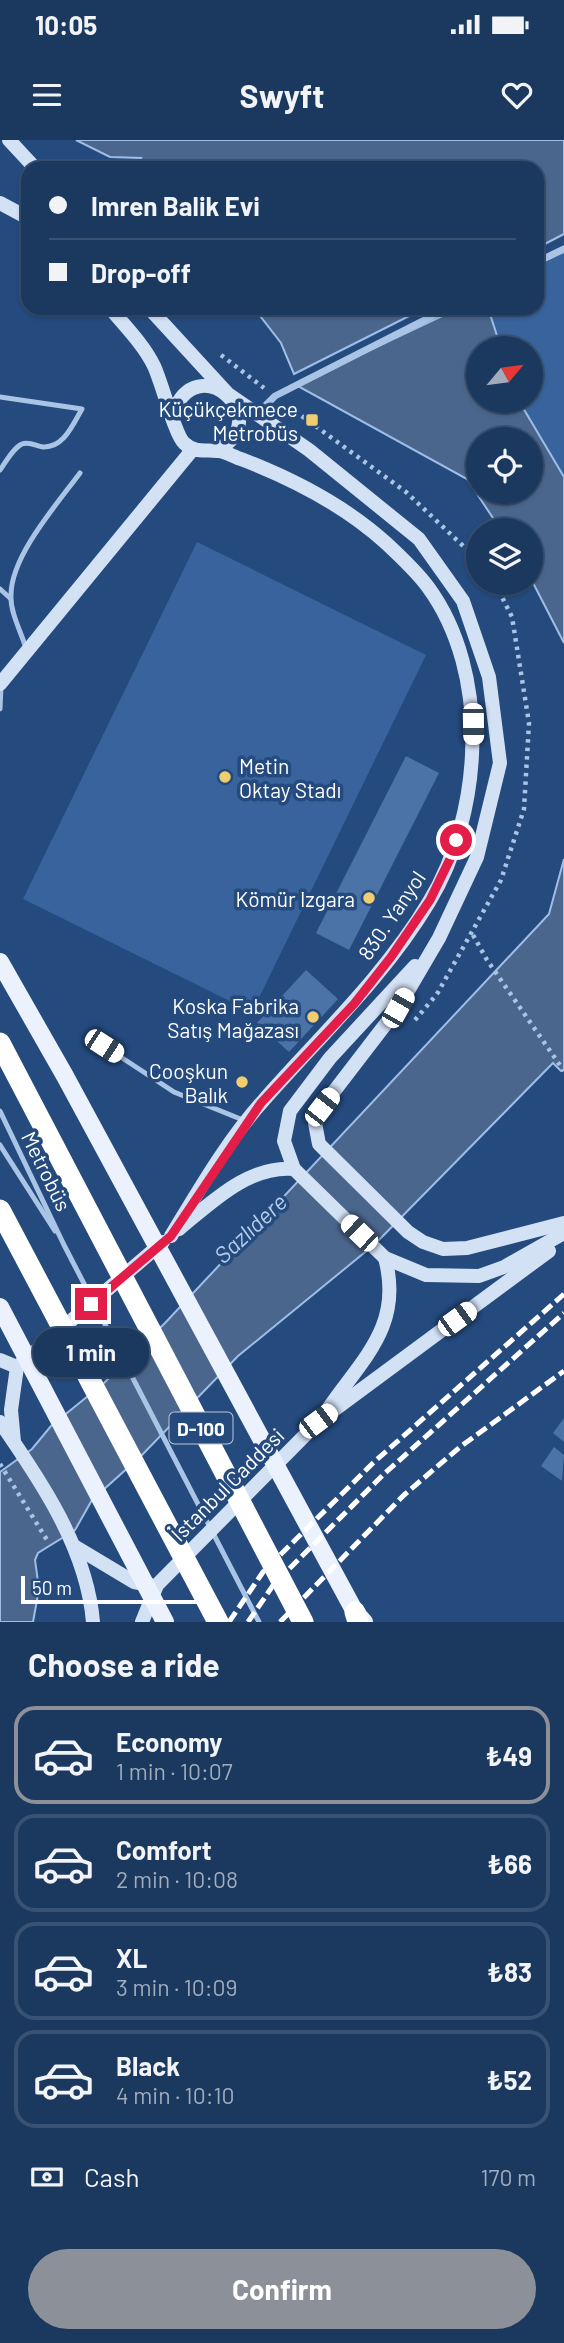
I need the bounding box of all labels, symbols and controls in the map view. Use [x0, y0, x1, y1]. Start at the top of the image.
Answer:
text: 10:05 [35, 9, 97, 40]
icon: menu [28, 76, 66, 114]
text: Swyft [240, 76, 324, 114]
icon: heart [498, 76, 536, 114]
text: Imren Balik Evi [91, 190, 260, 221]
text: Drop-off [91, 257, 191, 288]
north arrow [466, 336, 542, 413]
map controls [466, 336, 543, 595]
place label: Küçükçekmece Metrobüs [158, 396, 298, 445]
marker: Küçükçekmece Metrobüs [304, 412, 320, 428]
button: locate [466, 427, 543, 504]
button: layers [466, 518, 543, 595]
car [463, 703, 484, 745]
place label: Metin Oktay Stadı [239, 753, 341, 802]
marker: Metin Oktay Stadı [217, 769, 233, 785]
route start [440, 824, 472, 856]
street label: 830. Yanyol [352, 866, 430, 964]
place label: Kömür Izgara [236, 886, 355, 911]
marker: Kömür Izgara [361, 890, 377, 906]
car [379, 985, 418, 1031]
place label: Koska Fabrika Satış Mağazası [167, 993, 299, 1042]
marker: Koska Fabrika Satış Mağazası [305, 1009, 321, 1025]
car [81, 1026, 128, 1066]
place label: Cooşkun Balık [149, 1058, 228, 1107]
marker: Cooşkun Balık [234, 1074, 250, 1090]
car [301, 1084, 344, 1130]
street label: Metrobüs [17, 1127, 77, 1215]
water label: Sazlıdere [208, 1187, 292, 1269]
car [337, 1211, 382, 1255]
route end [75, 1288, 107, 1320]
car [434, 1298, 481, 1340]
callout: 1 min [33, 1328, 149, 1378]
text: 1 min [66, 1338, 116, 1366]
car [295, 1400, 342, 1442]
road number: D-100 [170, 1412, 232, 1444]
street label: İstanbul Caddesi [165, 1422, 289, 1546]
scale bar [21, 1573, 201, 1605]
text: 50 m [32, 1576, 72, 1599]
text: Choose a ride [28, 1645, 220, 1683]
icon: car [32, 1724, 95, 1787]
text: Economy [116, 1726, 222, 1757]
text: ₺49 [486, 1740, 532, 1771]
text: 1 min · 10:07 [116, 1757, 233, 1785]
icon: car [32, 1832, 95, 1895]
text: Comfort [116, 1834, 212, 1865]
text: ₺66 [487, 1848, 532, 1879]
text: 2 min · 10:08 [116, 1865, 238, 1893]
icon: car [32, 1940, 95, 2003]
text: XL [116, 1942, 147, 1973]
text: ₺83 [487, 1956, 532, 1987]
text: 3 min · 10:09 [116, 1973, 238, 2001]
icon: car [32, 2048, 95, 2111]
text: Black [116, 2050, 180, 2081]
text: ₺52 [487, 2064, 532, 2095]
text: 4 min · 10:10 [116, 2081, 234, 2109]
icon: cash [28, 2158, 66, 2196]
text: Cash [84, 2161, 139, 2192]
text: 170 m [480, 2163, 536, 2191]
button: Confirm [28, 2249, 536, 2329]

